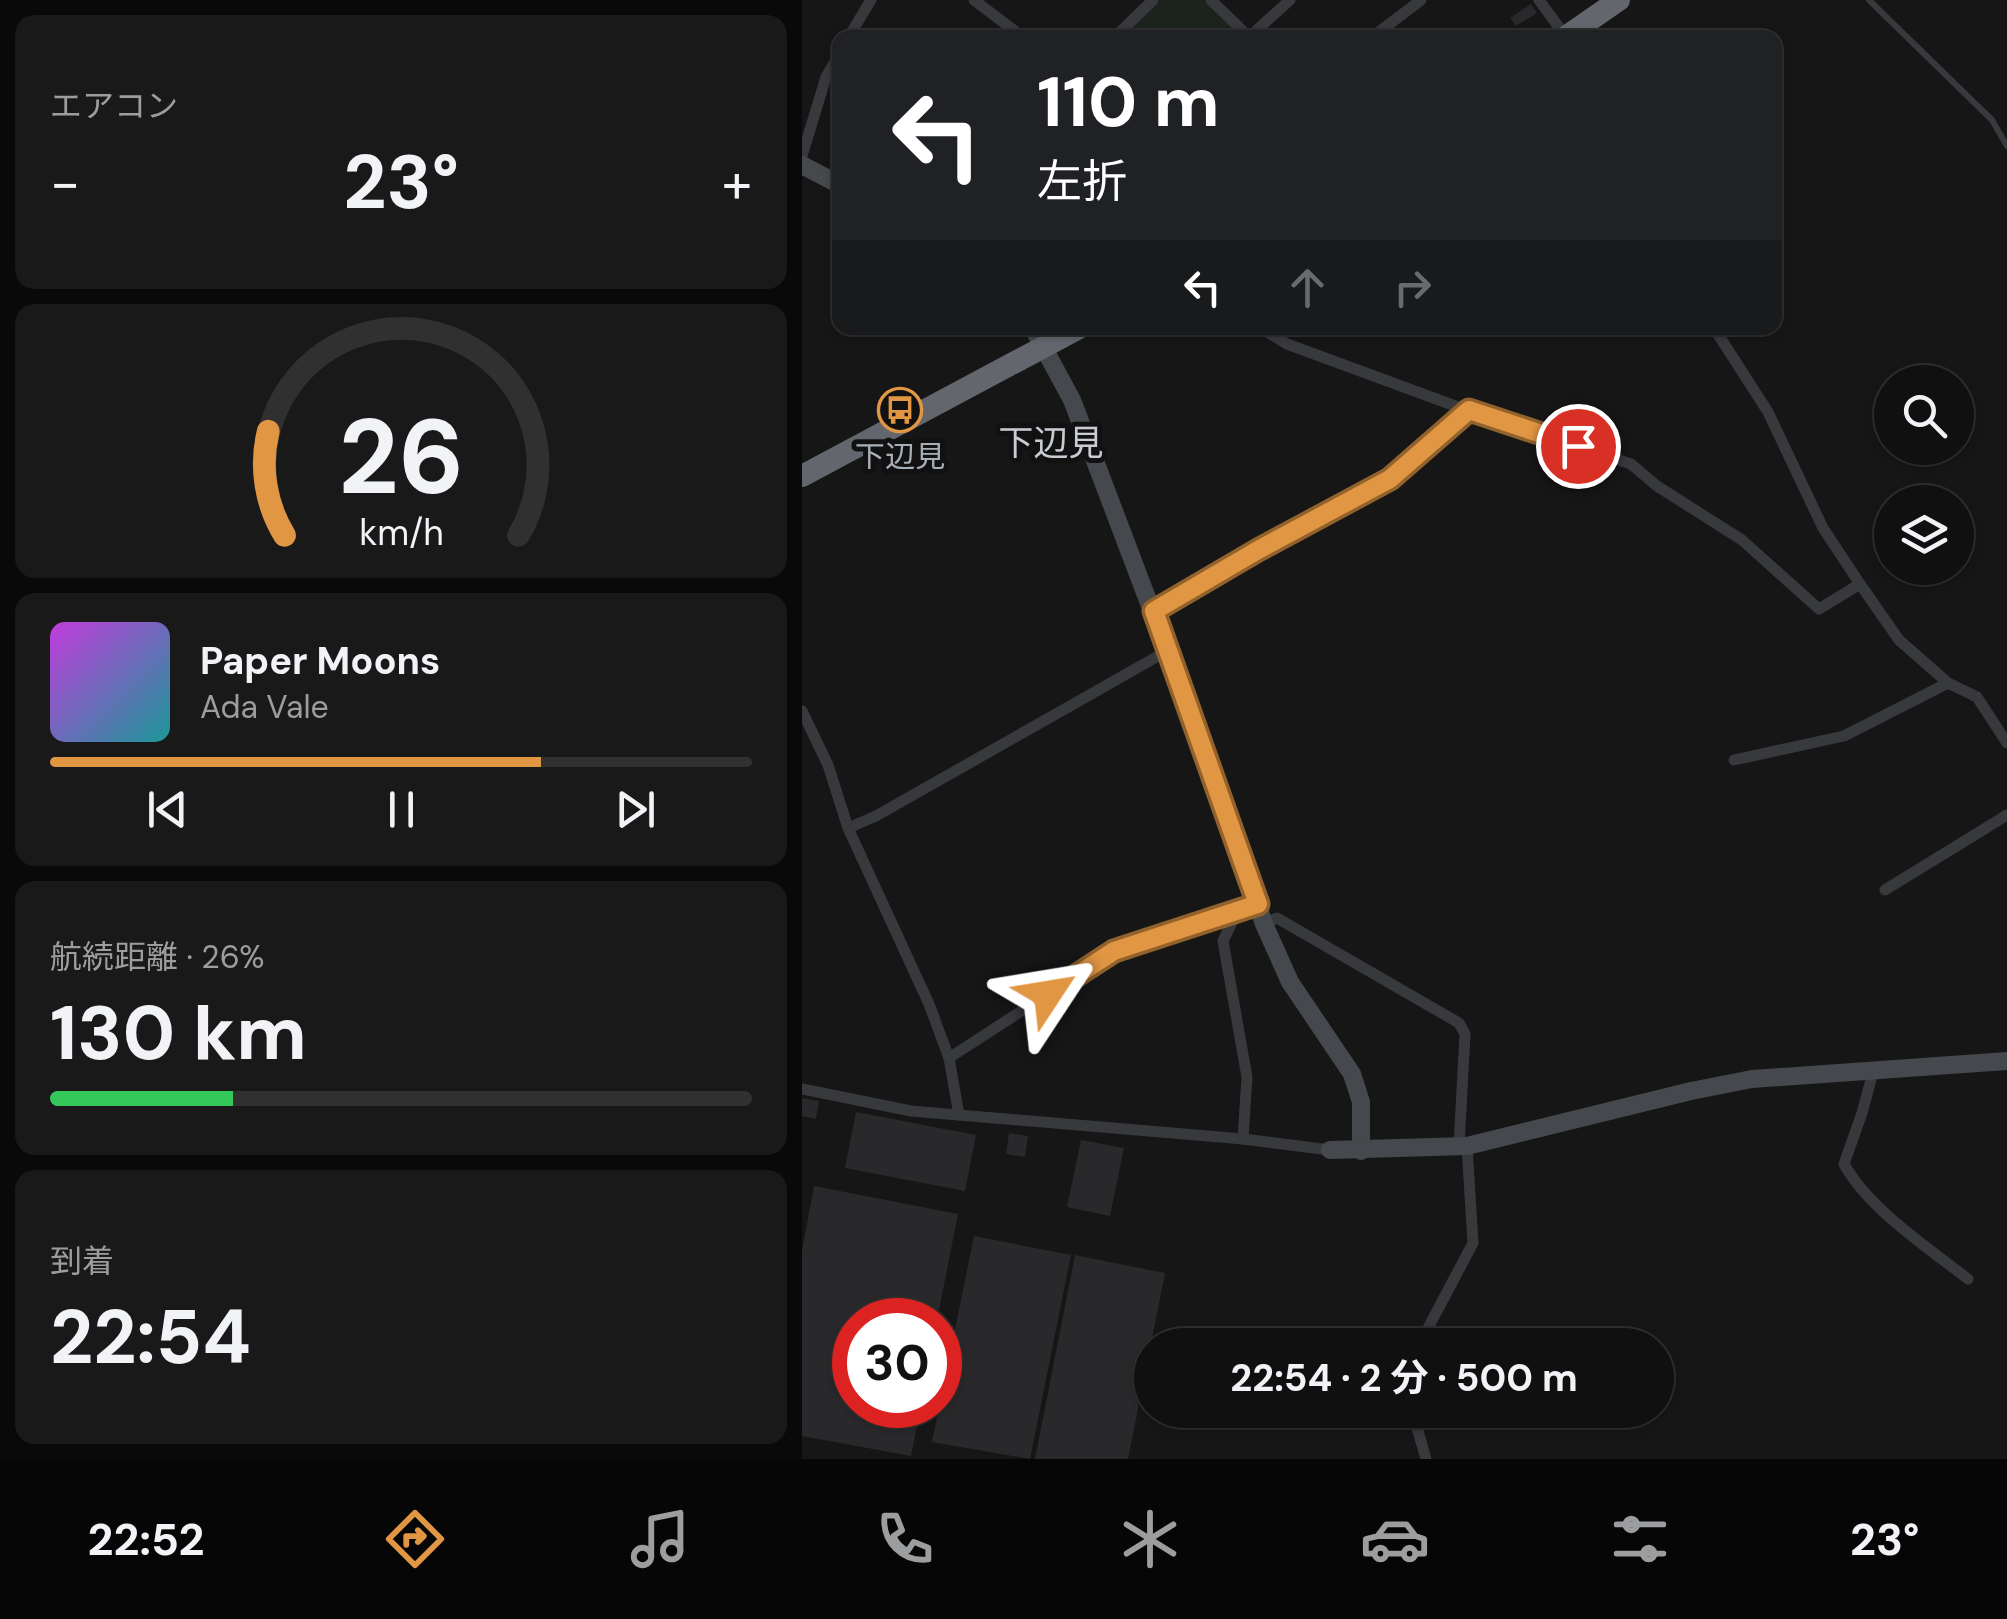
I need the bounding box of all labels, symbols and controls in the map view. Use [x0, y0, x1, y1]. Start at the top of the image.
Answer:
text: 110 m [1037, 57, 1220, 148]
icon: left [872, 70, 1002, 200]
text: エアコン [50, 85, 178, 127]
text: 23° [343, 134, 459, 231]
text: − [50, 147, 80, 219]
text: + [722, 147, 752, 219]
text: 左折 [1037, 152, 1127, 211]
icon: left [1175, 260, 1230, 315]
icon: ahead [1280, 260, 1335, 315]
icon: right [1385, 260, 1440, 315]
map controls [1874, 365, 1974, 585]
button: search [1874, 365, 1974, 465]
bus stop icon: 下辺見 [877, 387, 923, 433]
text: 26 [338, 390, 464, 525]
pin [1536, 404, 1621, 489]
icon: arrive [1551, 419, 1606, 474]
district label: 下辺見 [998, 420, 1104, 466]
place label: 下辺見 [855, 437, 945, 476]
button: layers [1874, 485, 1974, 585]
text: km/h [359, 510, 443, 556]
text: Paper Moons [200, 636, 440, 686]
text: Ada Vale [200, 686, 329, 728]
icon: previous [140, 782, 195, 837]
icon: pause [374, 782, 429, 837]
icon: next [608, 782, 663, 837]
text: 航続距離 · 26% [50, 936, 265, 978]
position arrow [996, 942, 1100, 1046]
text: 130 km [50, 985, 307, 1082]
text: 到着 [50, 1240, 114, 1282]
text: 22:54 [50, 1289, 251, 1386]
speed limit sign: 30 [832, 1298, 962, 1428]
text: 22:54 · 2 分 · 500 m [1230, 1353, 1578, 1403]
icon: directions [380, 1504, 450, 1574]
icon: music [625, 1504, 695, 1574]
icon: phone [870, 1504, 940, 1574]
icon: climate [1115, 1504, 1185, 1574]
icon: car [1360, 1504, 1430, 1574]
icon: filters [1605, 1504, 1675, 1574]
text: 22:52 [88, 1510, 205, 1569]
text: 23° [1850, 1510, 1919, 1569]

